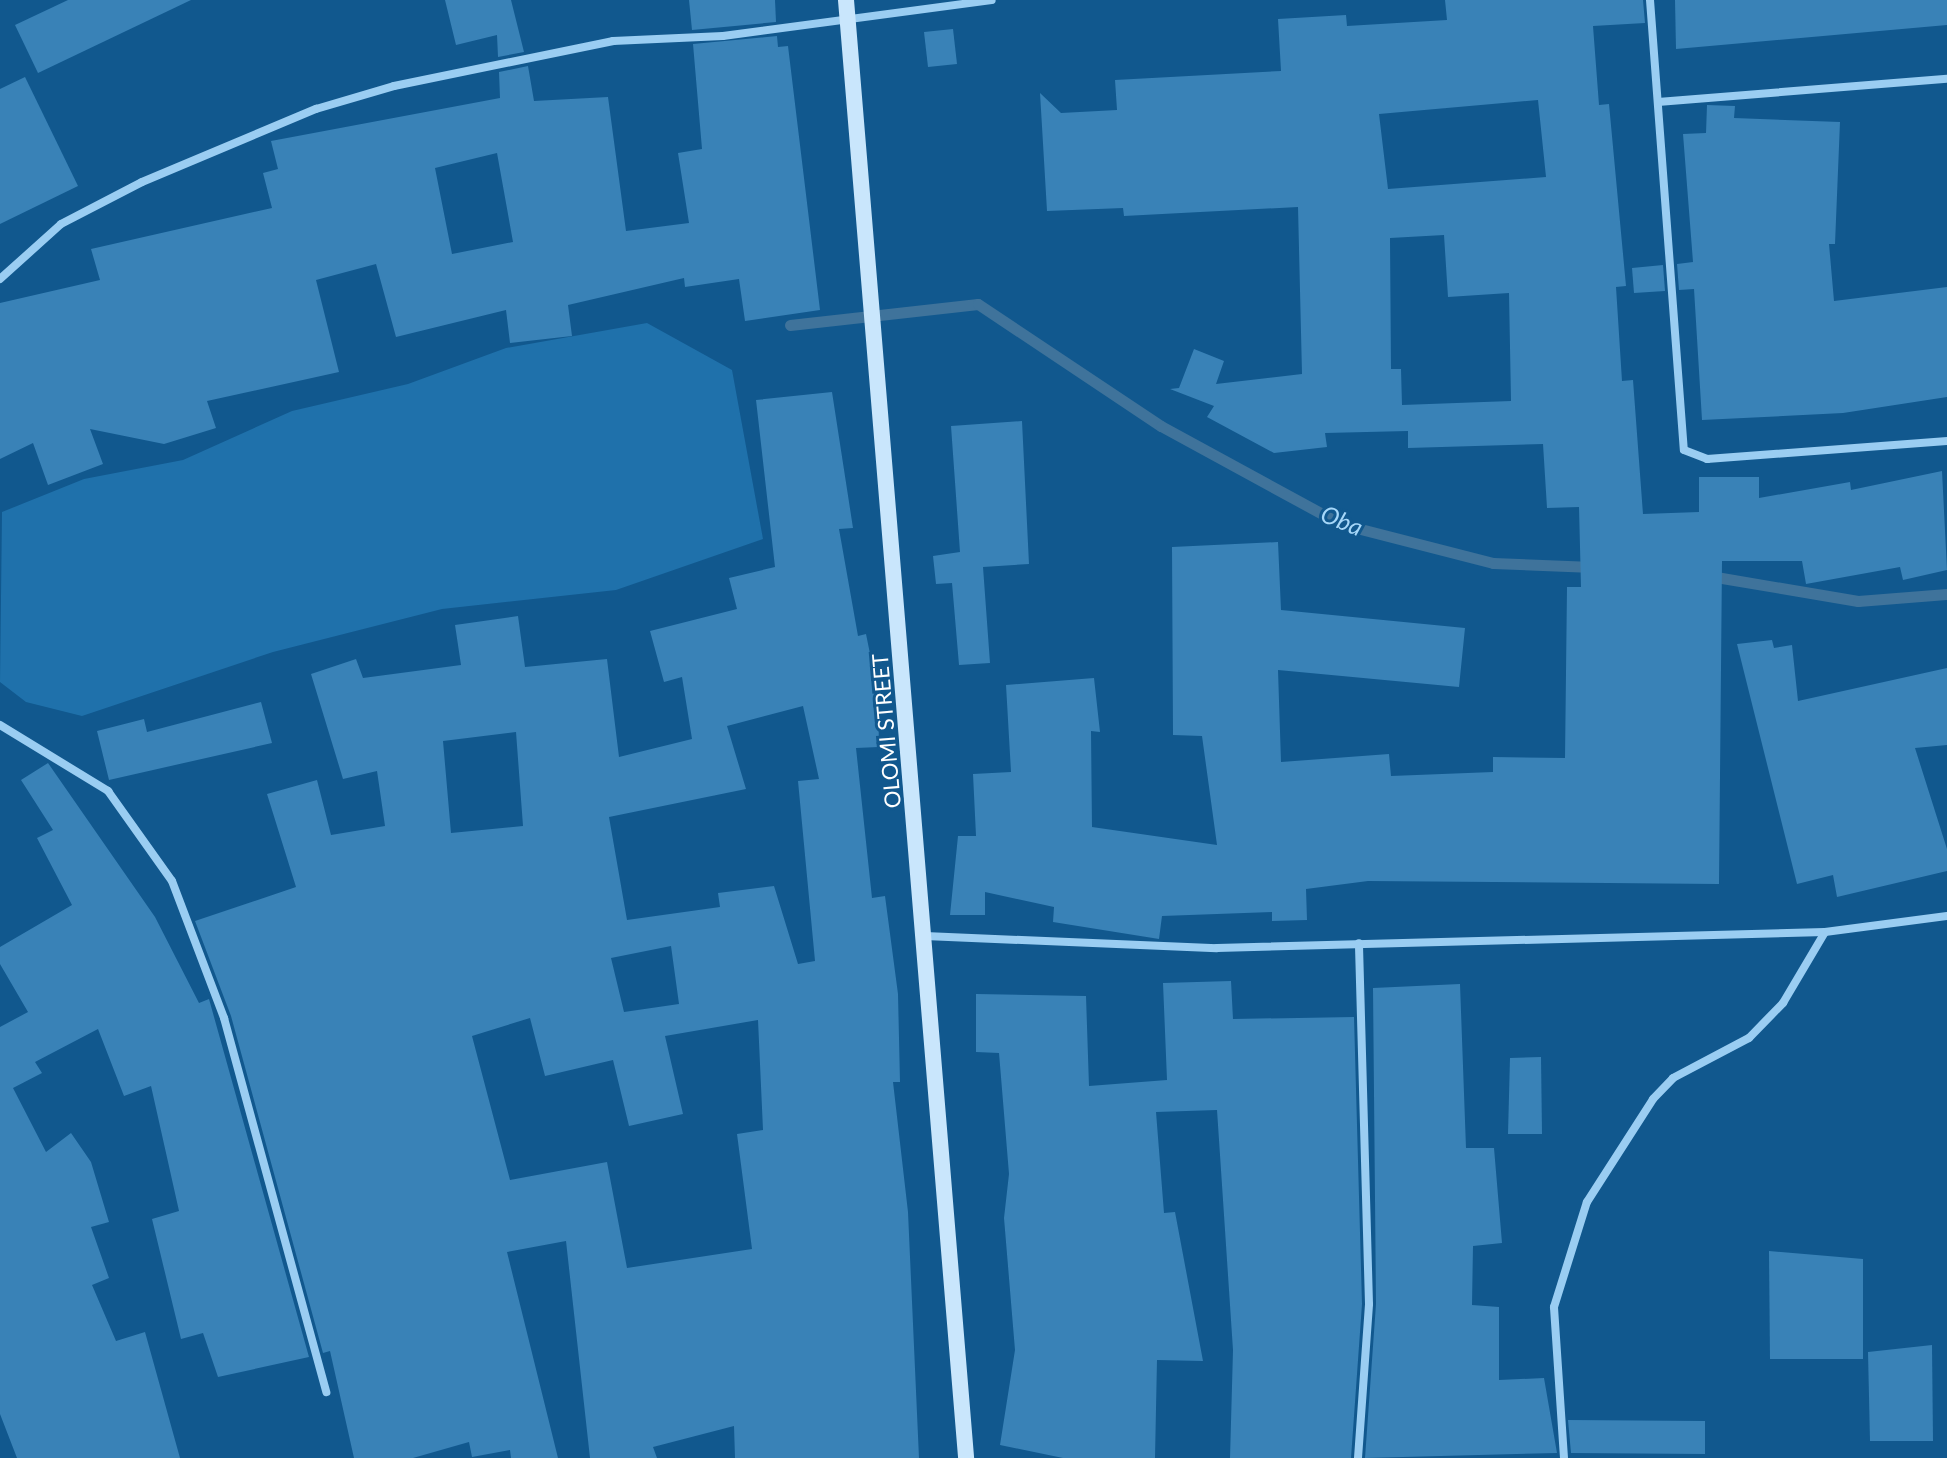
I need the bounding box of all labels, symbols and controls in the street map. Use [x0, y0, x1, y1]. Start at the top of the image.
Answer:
water label: Oba [1317, 499, 1367, 541]
street label: OLOMI STREET [866, 653, 906, 809]

